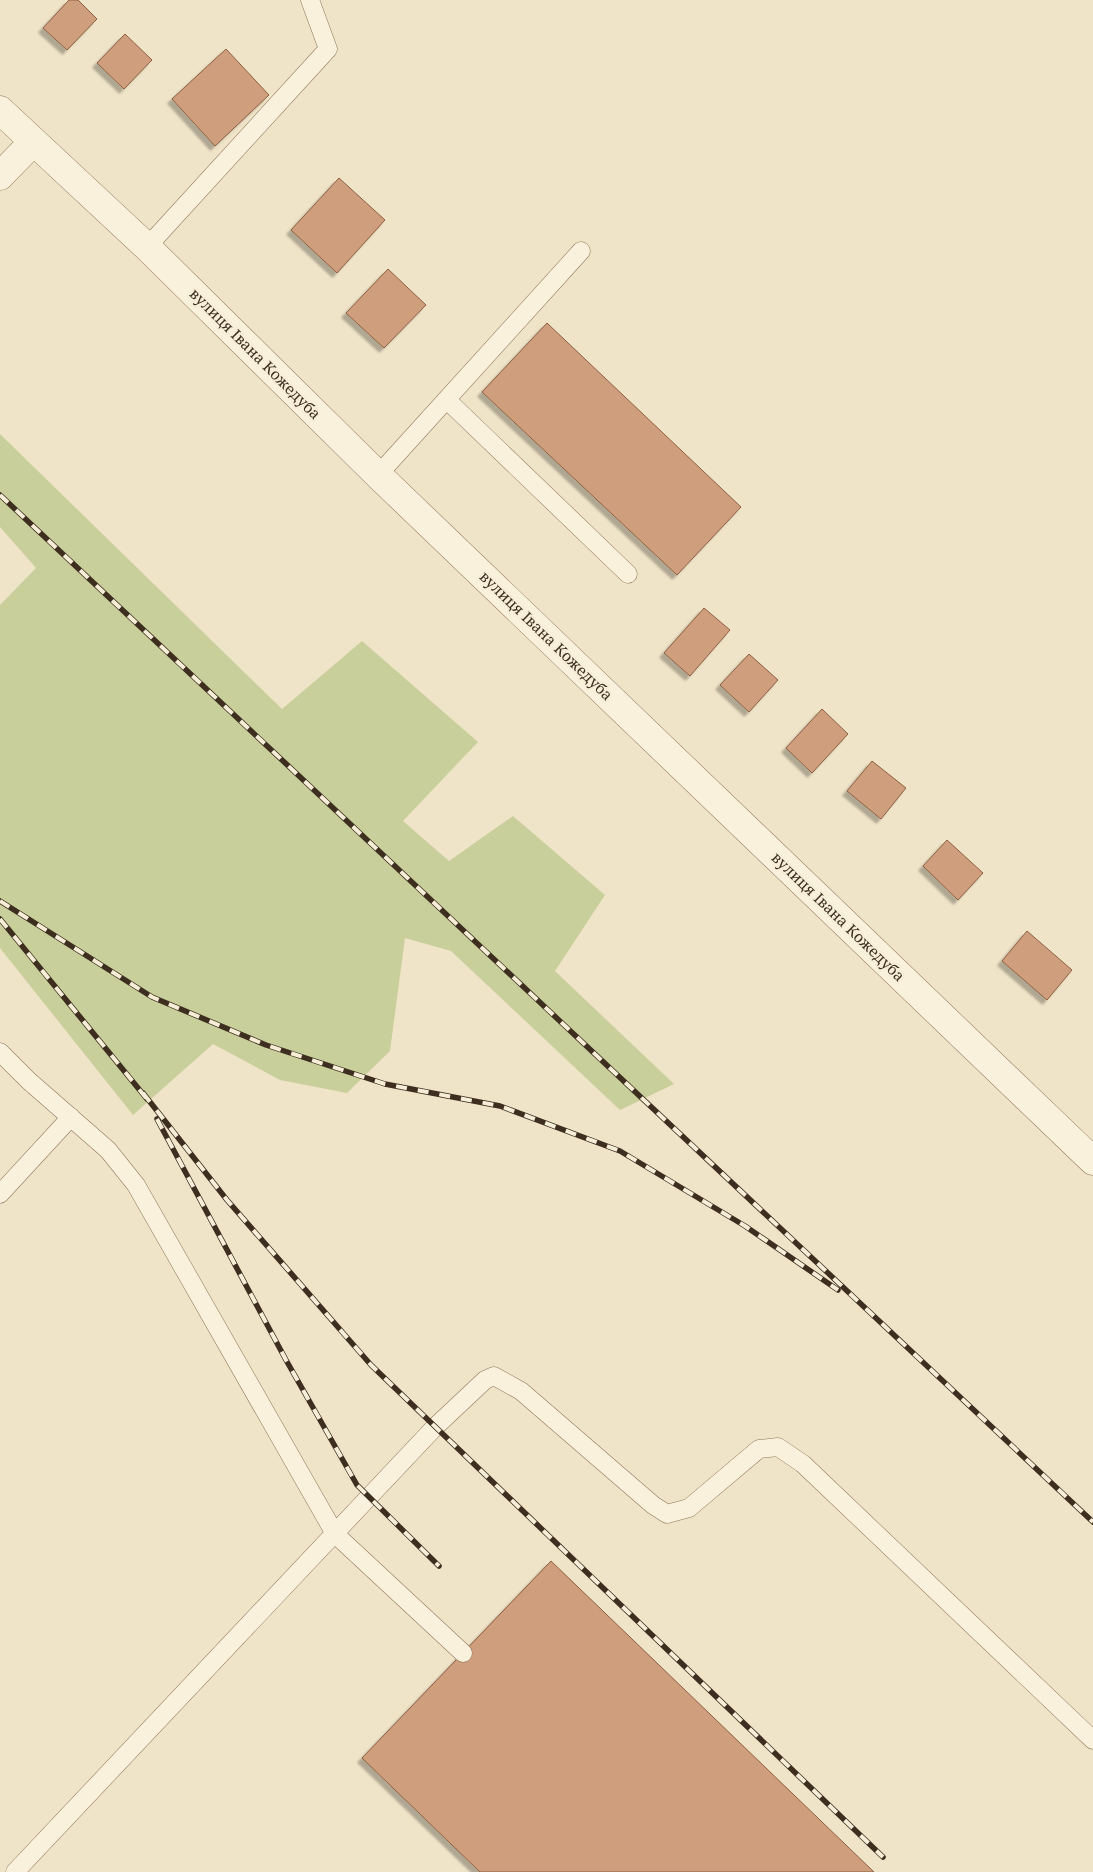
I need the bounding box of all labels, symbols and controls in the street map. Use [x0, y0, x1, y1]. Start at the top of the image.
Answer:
street label: вулиця Івана Кожедуба [186, 283, 326, 423]
street label: вулиця Івана Кожедуба [476, 566, 618, 704]
street label: вулиця Івана Кожедуба [768, 847, 910, 985]

